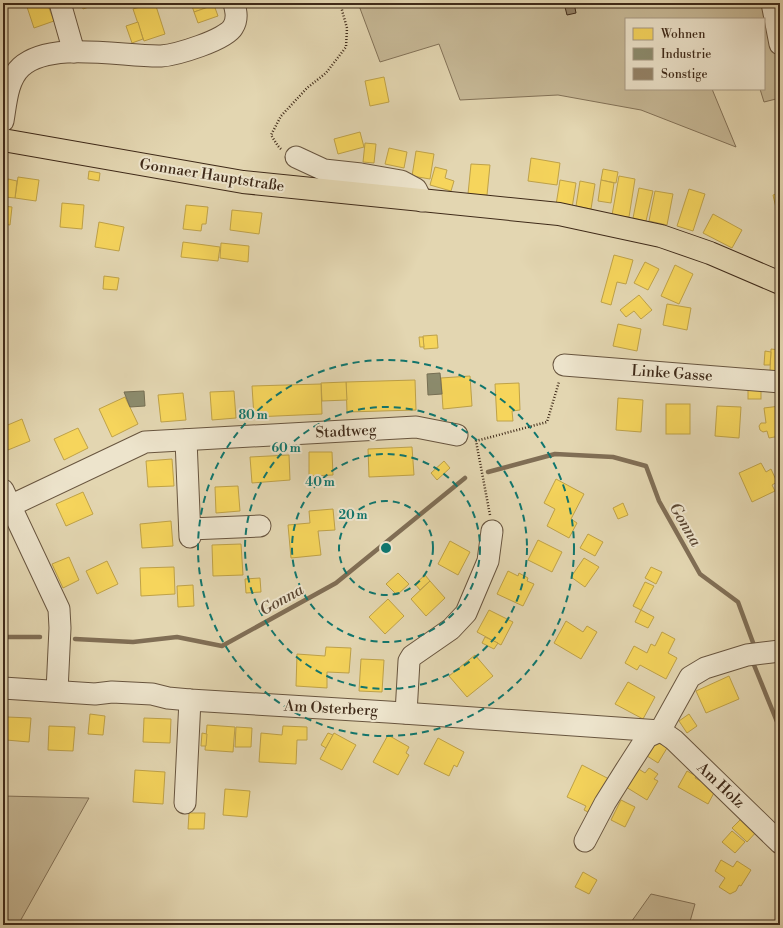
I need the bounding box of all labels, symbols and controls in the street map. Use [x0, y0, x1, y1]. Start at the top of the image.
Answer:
legend [625, 18, 765, 90]
text: Wohnen [660, 27, 705, 42]
text: Industrie [661, 47, 711, 62]
text: Sonstige [661, 67, 707, 82]
street label: Gonnaer Hauptstraße [138, 155, 286, 196]
street label: Linke Gasse [631, 361, 713, 386]
text: 80 m [238, 408, 268, 423]
street label: Stadtweg [315, 420, 377, 443]
text: 60 m [271, 441, 301, 456]
text: 40 m [305, 475, 335, 490]
water label: Gonna [665, 499, 706, 550]
text: 20 m [338, 508, 368, 523]
centre of rings [379, 541, 393, 555]
water label: Gonna [256, 580, 307, 620]
street label: Am Osterberg [282, 696, 379, 720]
street label: Am Holz [692, 758, 749, 812]

